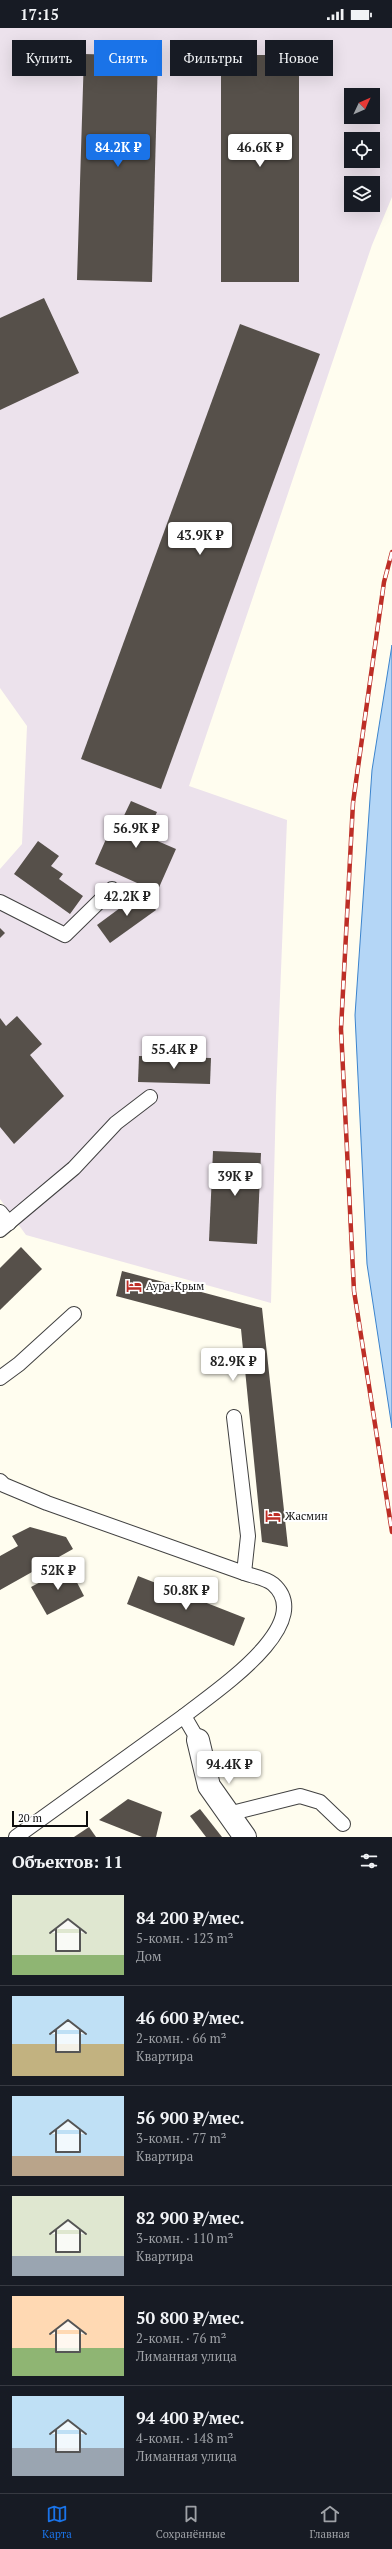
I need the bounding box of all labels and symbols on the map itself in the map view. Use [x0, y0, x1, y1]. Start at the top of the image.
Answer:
north arrow [344, 88, 380, 124]
pin: 84.2K ₽ [81, 134, 155, 168]
pin: 46.6K ₽ [223, 134, 297, 168]
pin: 43.9K ₽ [163, 522, 237, 556]
pin: 56.9K ₽ [99, 815, 173, 849]
pin: 42.2K ₽ [90, 883, 164, 917]
pin: 55.4K ₽ [137, 1036, 211, 1070]
pin: 39K ₽ [207, 1163, 263, 1197]
hotel icon: Аура-Крым [125, 1277, 143, 1295]
place label: Аура-Крым [146, 1279, 204, 1293]
pin: 82.9K ₽ [196, 1348, 270, 1382]
hotel icon: Жасмин [264, 1507, 282, 1525]
place label: Жасмин [285, 1509, 328, 1523]
pin: 52K ₽ [30, 1557, 86, 1591]
pin: 50.8K ₽ [149, 1577, 223, 1611]
pin: 94.4K ₽ [192, 1751, 266, 1785]
scale bar [12, 1809, 88, 1828]

